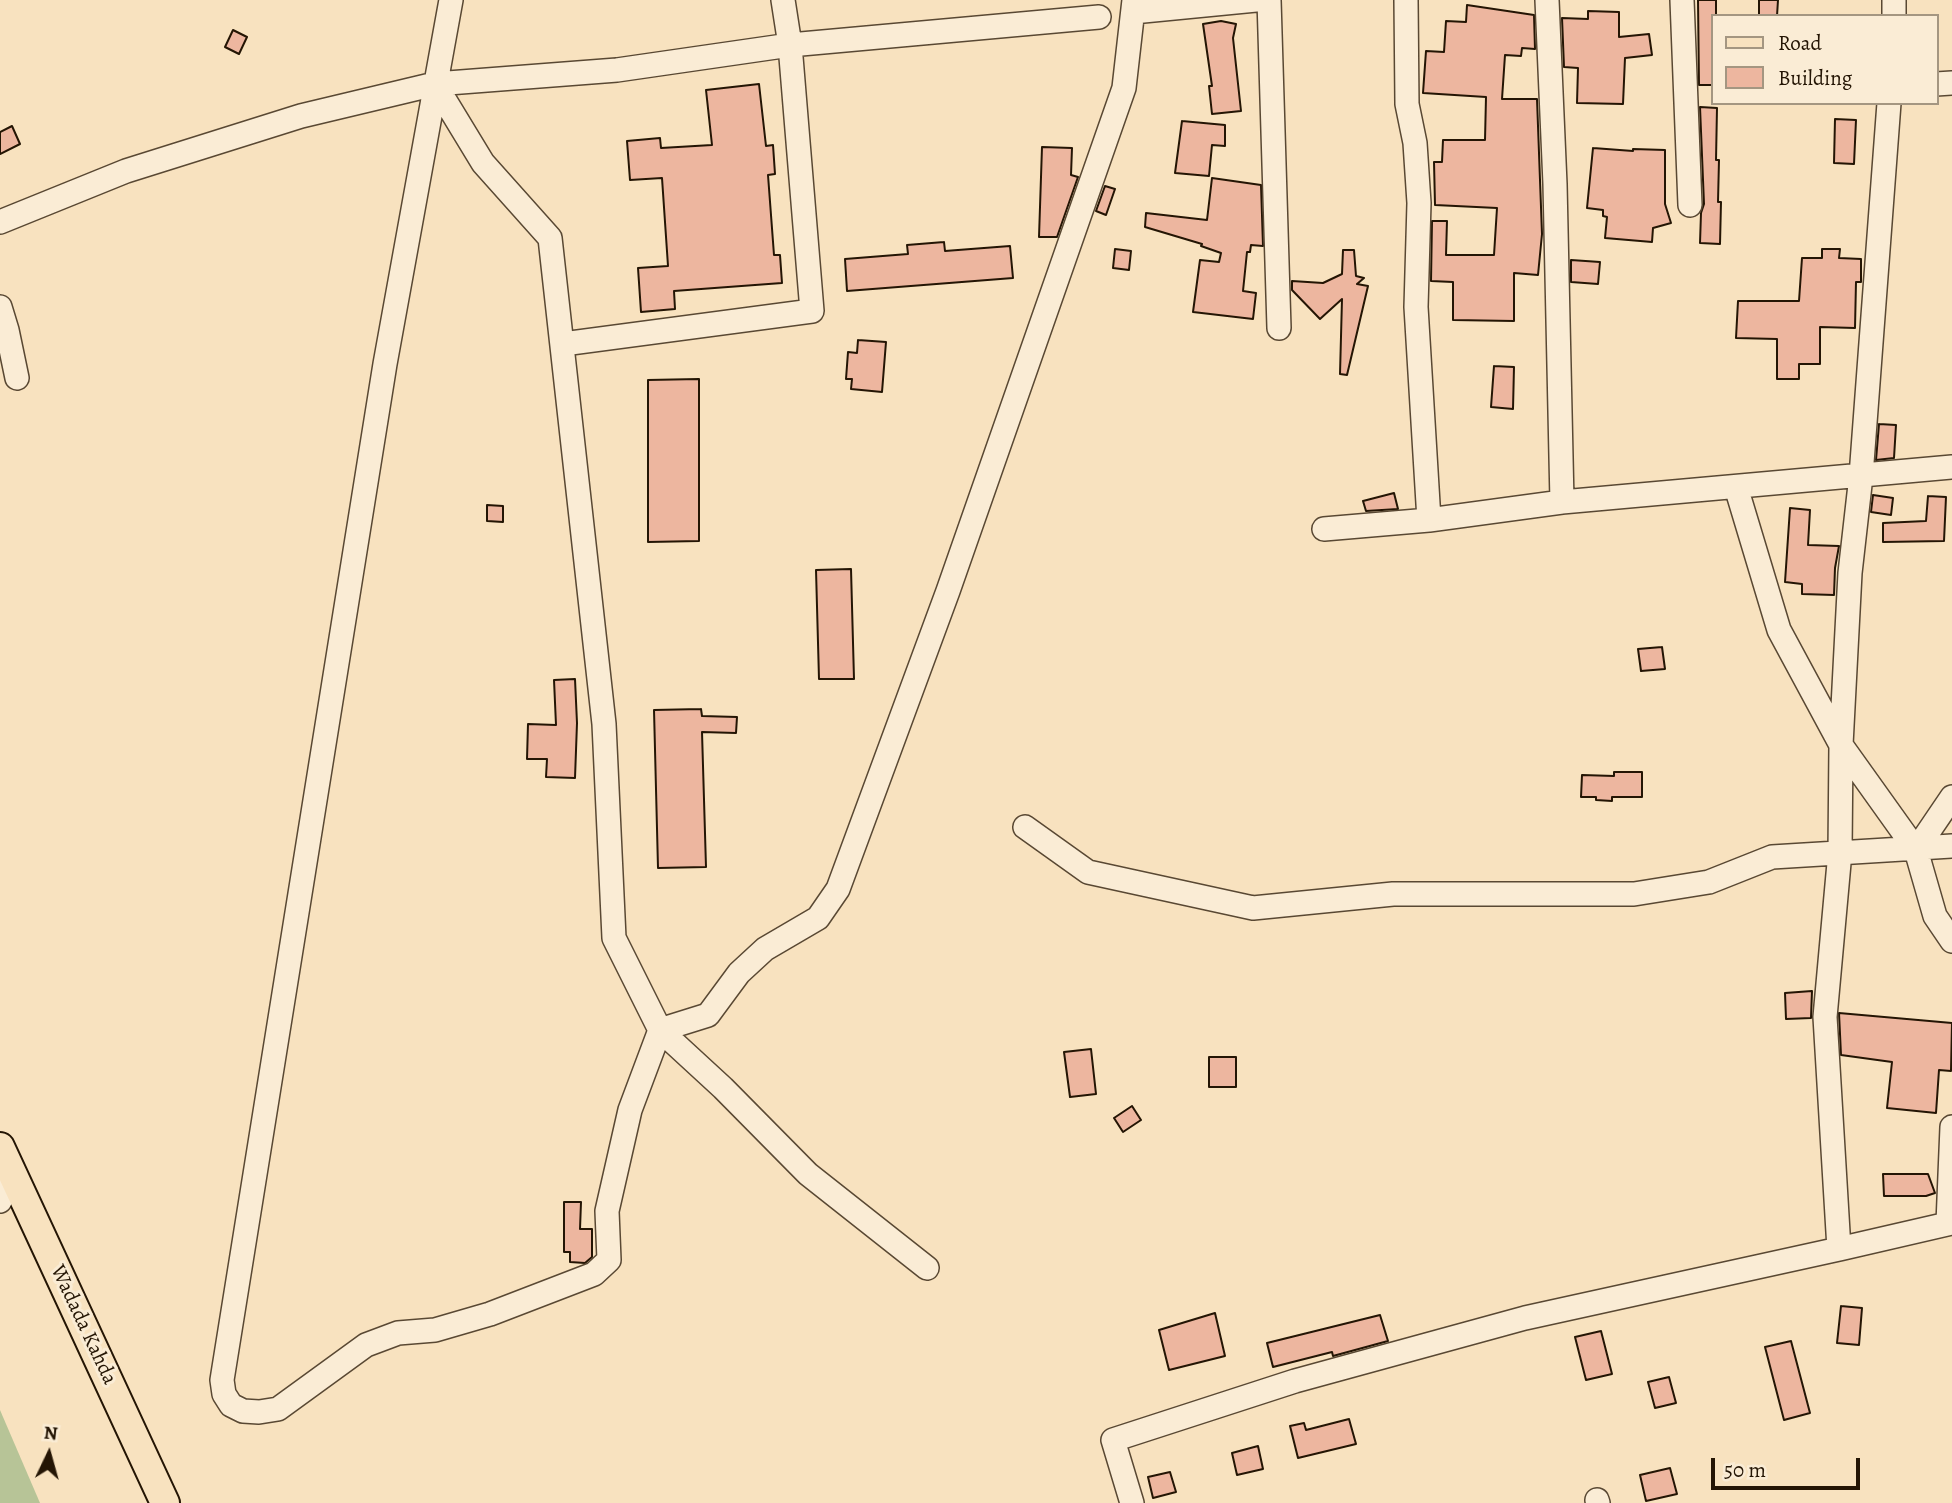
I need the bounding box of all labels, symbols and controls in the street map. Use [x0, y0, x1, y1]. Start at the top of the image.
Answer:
legend [1710, 14, 1938, 105]
text: Road [1778, 29, 1822, 57]
text: Building [1778, 64, 1852, 92]
street label: Wadada Kahda [44, 1261, 122, 1389]
north arrow [14, 1419, 84, 1489]
text: N [43, 1420, 59, 1447]
scale bar [1714, 1444, 1863, 1488]
text: 50 m [1724, 1456, 1766, 1484]

